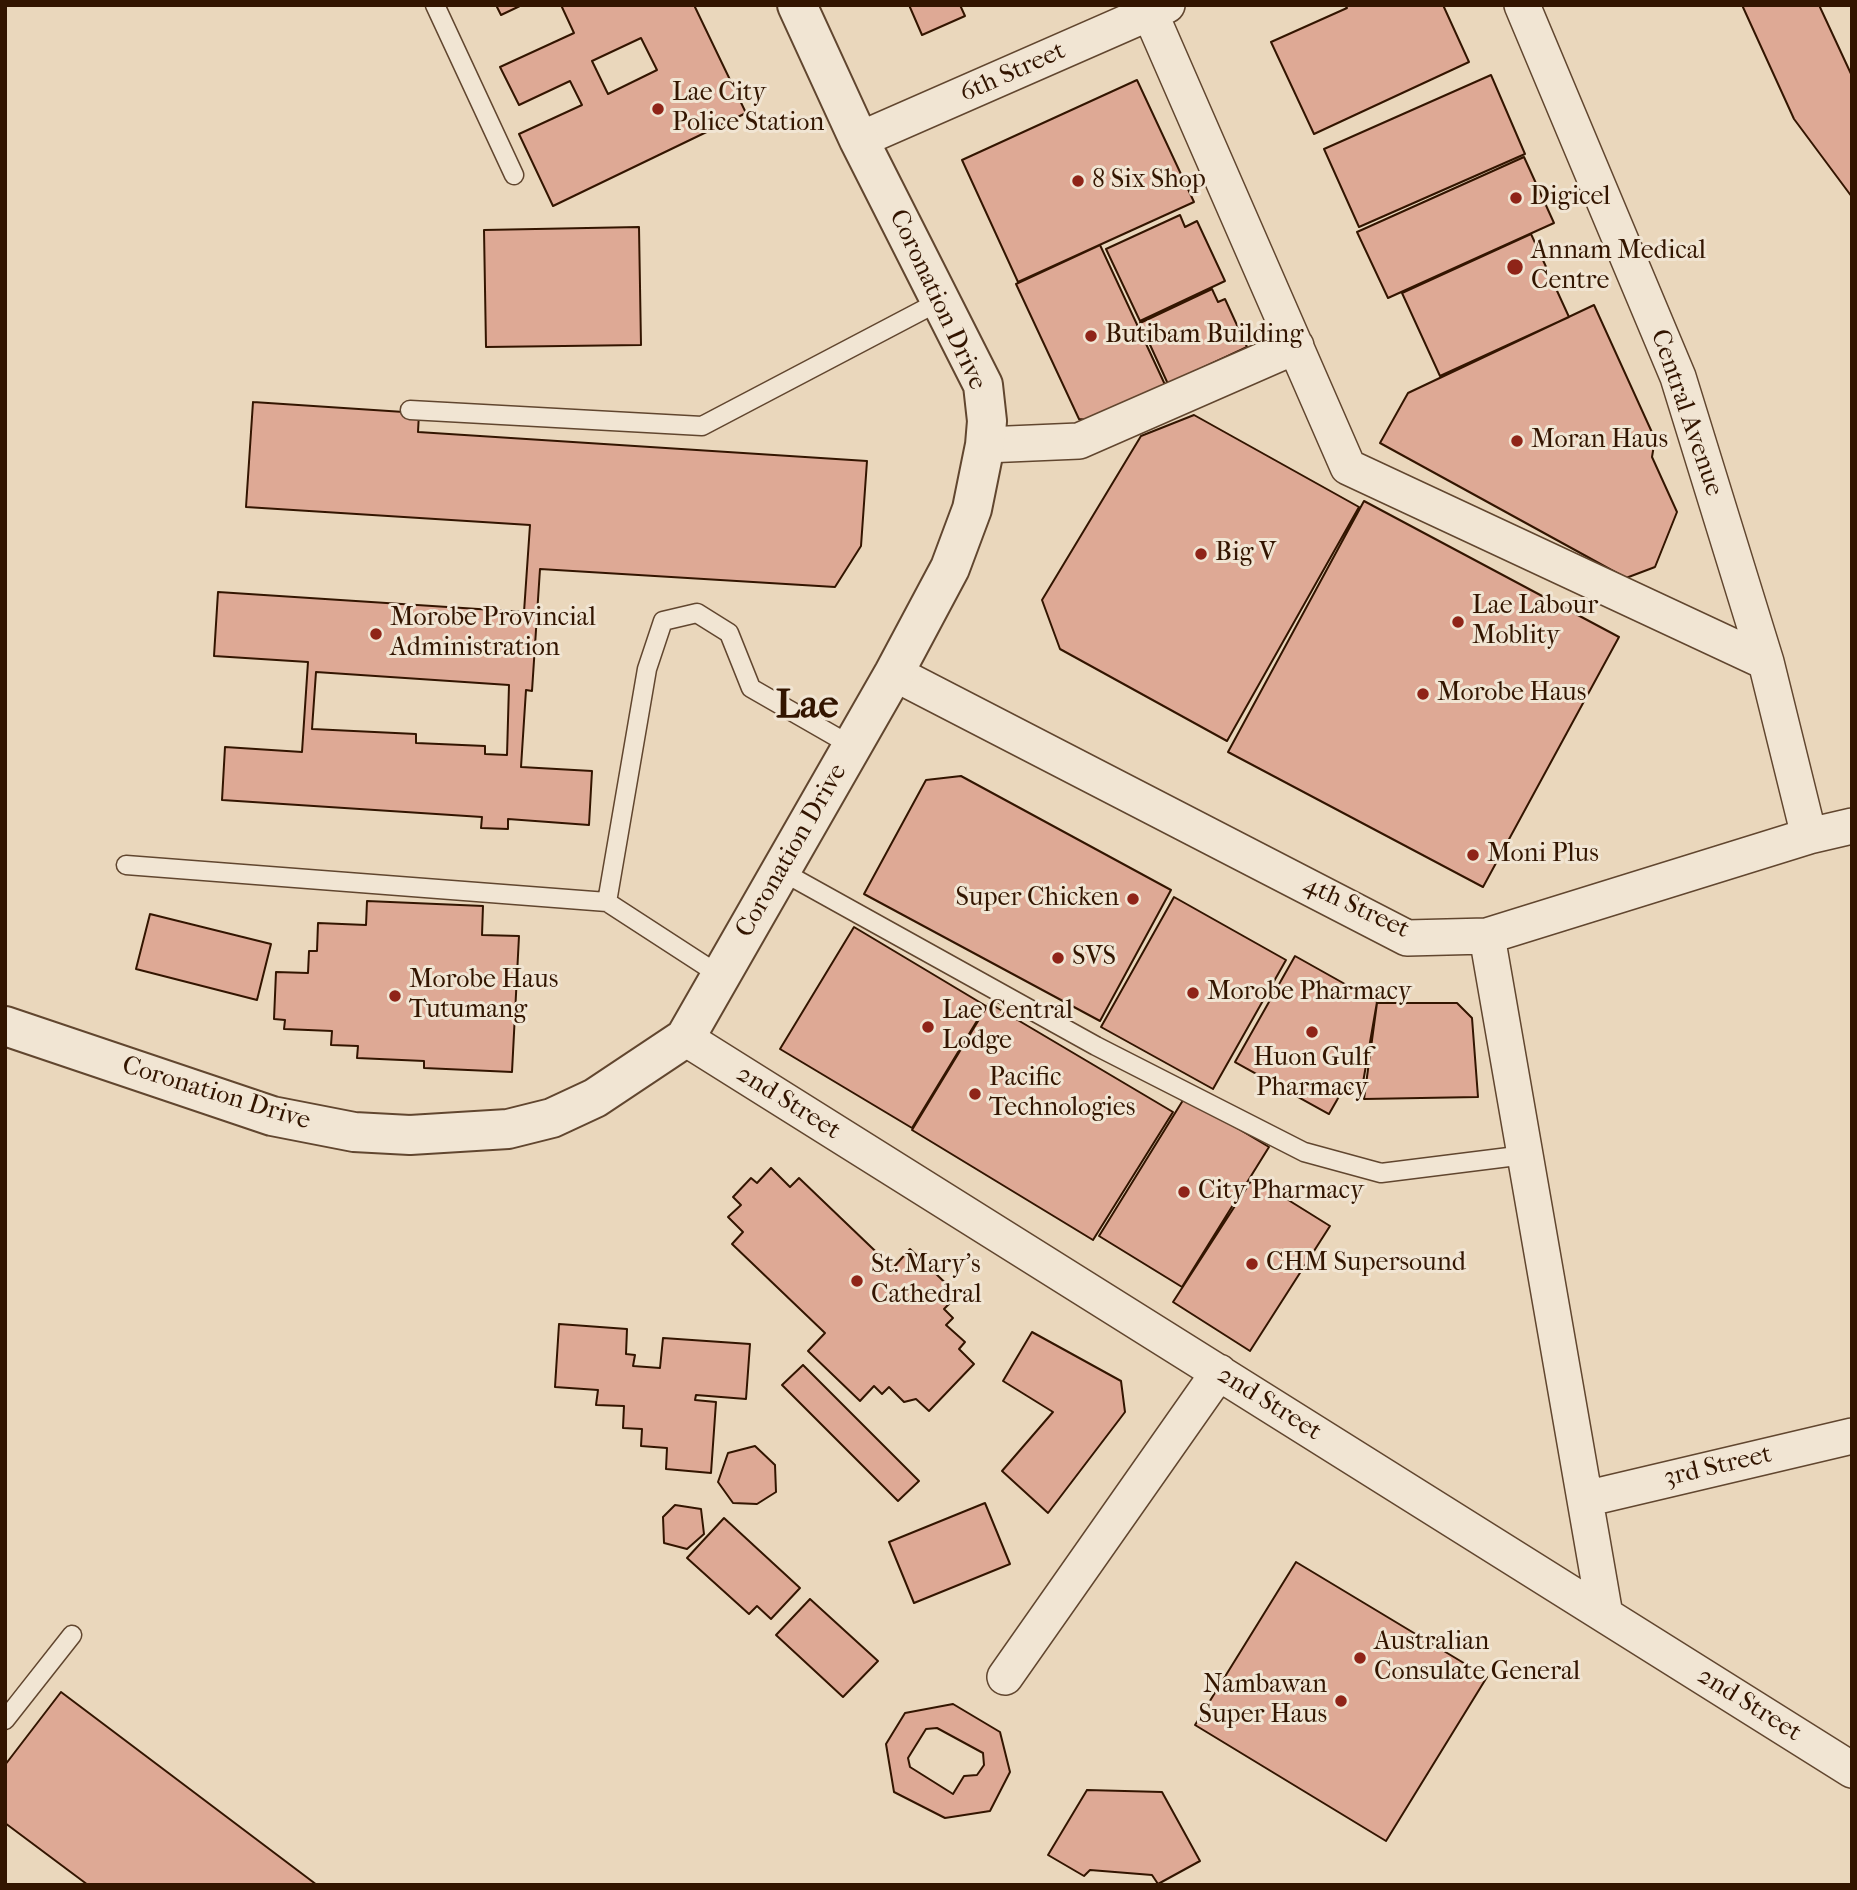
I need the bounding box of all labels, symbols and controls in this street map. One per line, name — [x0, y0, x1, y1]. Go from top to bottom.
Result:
street label: 6th Street — [955, 36, 1071, 110]
place label: Lae City Police Station — [672, 78, 824, 140]
marker: Lae City Police Station — [650, 101, 666, 117]
place label: 8 Six Shop — [1092, 165, 1206, 197]
marker: 8 Six Shop — [1070, 173, 1086, 189]
place label: Digicel — [1530, 182, 1610, 214]
marker: Digicel — [1508, 190, 1524, 206]
street label: Coronation Drive — [882, 205, 992, 395]
place label: Annam Medical Centre — [1531, 236, 1706, 298]
marker: Annam Medical Centre — [1505, 257, 1525, 277]
place label: Butibam Building — [1105, 320, 1303, 352]
street label: Central Avenue — [1643, 326, 1729, 500]
marker: Butibam Building — [1083, 328, 1099, 344]
place label: Moran Haus — [1531, 425, 1668, 457]
marker: Moran Haus — [1509, 433, 1525, 449]
place label: Big V — [1215, 538, 1276, 570]
marker: Big V — [1193, 546, 1209, 562]
place label: Lae Labour Moblity — [1472, 591, 1598, 652]
place label: Morobe Provincial Administration — [390, 603, 596, 664]
marker: Lae Labour Moblity — [1450, 614, 1466, 630]
marker: Morobe Provincial Administration — [368, 626, 384, 642]
place label: Morobe Haus — [1437, 678, 1586, 710]
district label: Lae — [776, 683, 838, 731]
marker: Morobe Haus — [1415, 686, 1431, 702]
street label: Coronation Drive — [730, 759, 854, 943]
place label: Moni Plus — [1487, 839, 1599, 871]
marker: Moni Plus — [1465, 847, 1481, 863]
street label: 4th Street — [1298, 870, 1414, 946]
place label: Super Chicken — [955, 883, 1119, 915]
marker: Super Chicken — [1125, 891, 1141, 907]
place label: SVS — [1072, 942, 1116, 974]
marker: SVS — [1050, 950, 1066, 966]
place label: Morobe Haus Tutumang — [409, 965, 558, 1026]
place label: Morobe Pharmacy — [1207, 977, 1412, 1009]
marker: Morobe Pharmacy — [1185, 985, 1201, 1001]
marker: Morobe Haus Tutumang — [387, 988, 403, 1004]
place label: Lae Central Lodge — [942, 996, 1073, 1058]
marker: Lae Central Lodge — [920, 1019, 936, 1035]
marker: Huon Gulf Pharmacy — [1304, 1024, 1320, 1040]
place label: Huon Gulf Pharmacy — [1253, 1043, 1371, 1104]
street label: Coronation Drive — [118, 1051, 314, 1137]
street label: 2nd Street — [730, 1059, 846, 1147]
place label: Pacific Technologies — [989, 1063, 1135, 1124]
marker: Pacific Technologies — [967, 1086, 983, 1102]
place label: City Pharmacy — [1198, 1176, 1364, 1208]
marker: City Pharmacy — [1176, 1184, 1192, 1200]
place label: CHM Supersound — [1266, 1248, 1466, 1280]
place label: St. Mary's Cathedral — [871, 1250, 982, 1312]
marker: CHM Supersound — [1244, 1256, 1260, 1272]
marker: St. Mary's Cathedral — [849, 1273, 865, 1289]
street label: 2nd Street — [1211, 1360, 1327, 1448]
street label: 3rd Street — [1661, 1439, 1775, 1495]
place label: Australian Consulate General — [1374, 1627, 1580, 1688]
marker: Australian Consulate General — [1352, 1650, 1368, 1666]
street label: 2nd Street — [1691, 1661, 1807, 1749]
place label: Nambawan Super Haus — [1199, 1670, 1327, 1732]
marker: Nambawan Super Haus — [1333, 1693, 1349, 1709]

